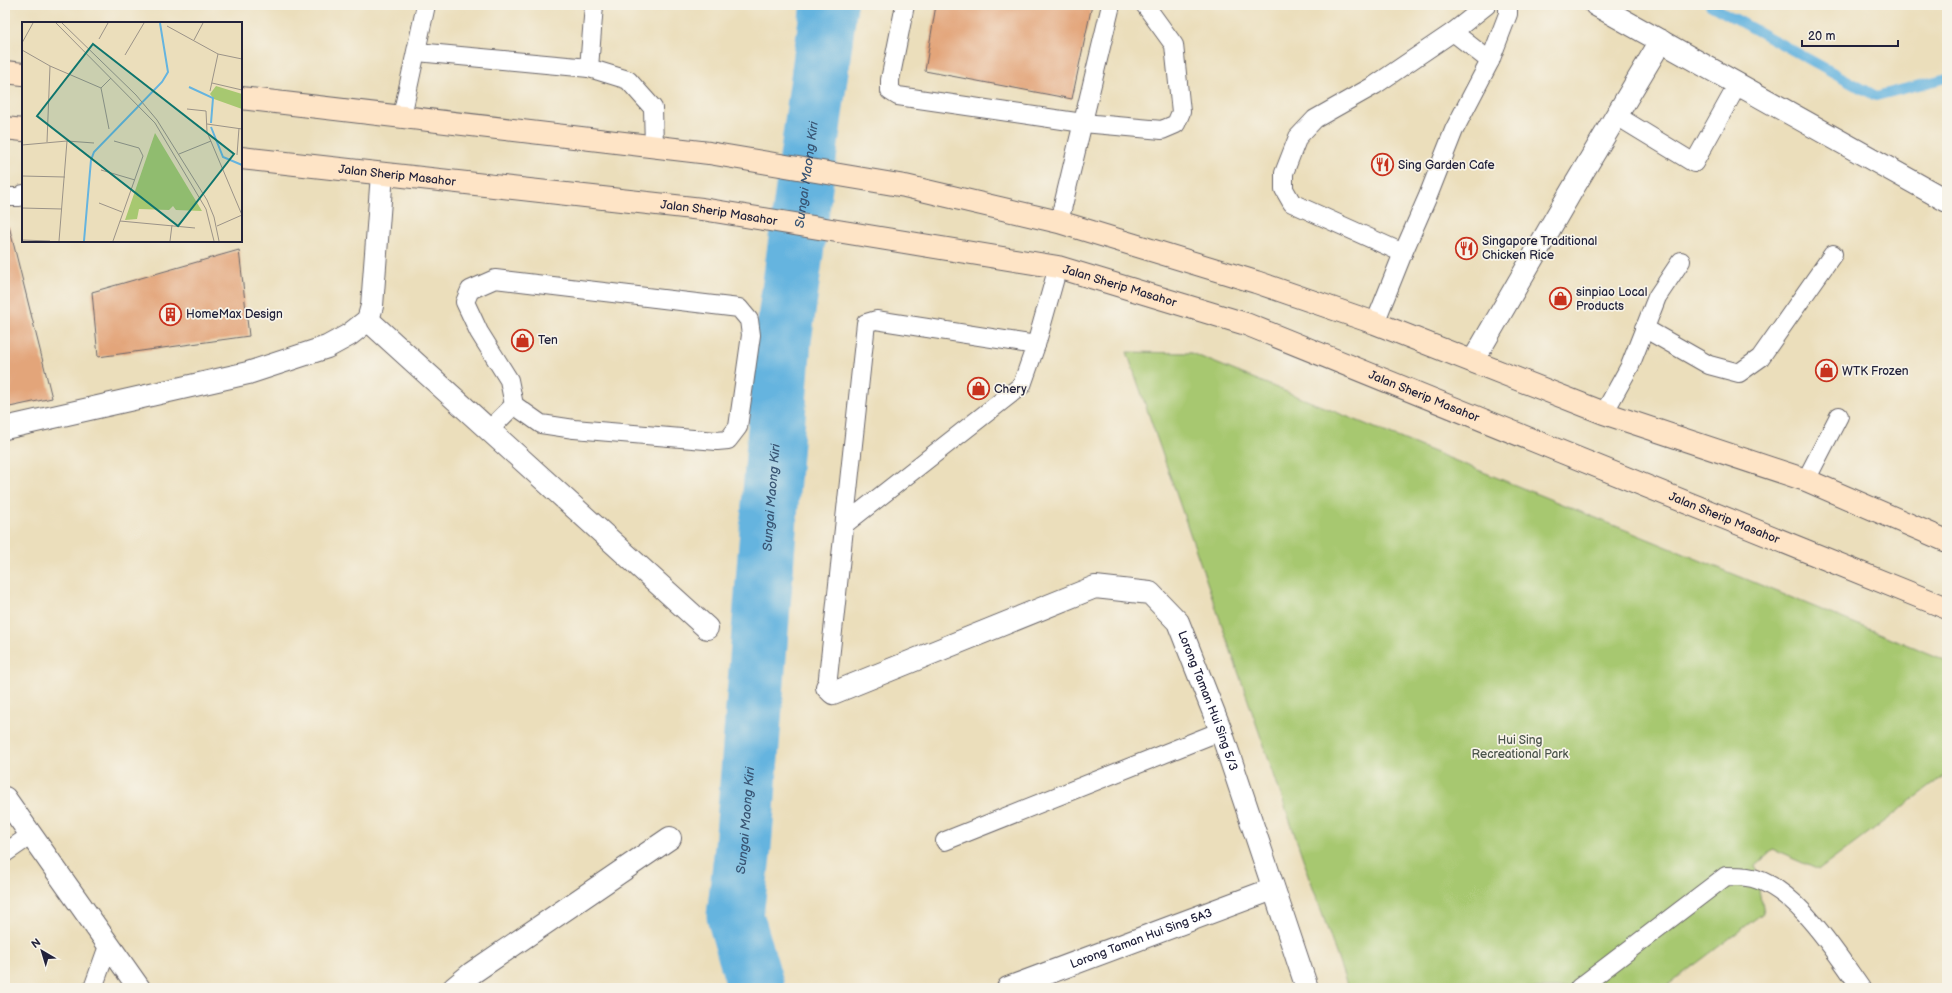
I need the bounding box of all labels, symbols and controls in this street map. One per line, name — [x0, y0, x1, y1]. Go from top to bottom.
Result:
inset map — [22, 22, 242, 242]
scale bar — [1802, 22, 1898, 48]
text: 20 m — [1808, 29, 1835, 44]
water label: Sungai Maong Kiri — [792, 119, 822, 229]
restaurant icon: Sing Garden Cafe — [1370, 152, 1396, 178]
place label: Sing Garden Cafe — [1398, 158, 1495, 173]
street label: Jalan Sherip Masahor — [337, 162, 457, 190]
street label: Jalan Sherip Masahor — [659, 197, 779, 229]
place label: Singapore Traditional Chicken Rice — [1482, 234, 1597, 263]
restaurant icon: Singapore Traditional Chicken Rice — [1454, 235, 1480, 261]
street label: Jalan Sherip Masahor — [1061, 262, 1179, 311]
place label: sinpiao Local Products — [1576, 285, 1647, 314]
shop icon: sinpiao Local Products — [1547, 286, 1573, 312]
building icon: HomeMax Design — [158, 301, 184, 327]
place label: HomeMax Design — [186, 307, 283, 322]
shop icon: Ten — [510, 327, 536, 353]
place label: Ten — [538, 333, 558, 348]
shop icon: WTK Frozen — [1814, 358, 1840, 384]
place label: WTK Frozen — [1842, 364, 1909, 379]
street label: Jalan Sherip Masahor — [1366, 367, 1482, 426]
shop icon: Chery — [965, 376, 991, 402]
place label: Chery — [994, 382, 1027, 397]
water label: Sungai Maong Kiri — [759, 442, 784, 552]
street label: Jalan Sherip Masahor — [1667, 489, 1782, 548]
street label: Lorong Taman Hui Sing 5/3 — [1174, 629, 1241, 773]
park label: Hui Sing Recreational Park — [1472, 733, 1569, 762]
water label: Sungai Maong Kiri — [733, 765, 758, 875]
street label: Lorong Taman Hui Sing 5A3 — [1068, 905, 1214, 972]
north arrow — [22, 931, 62, 971]
text: N — [29, 936, 43, 951]

